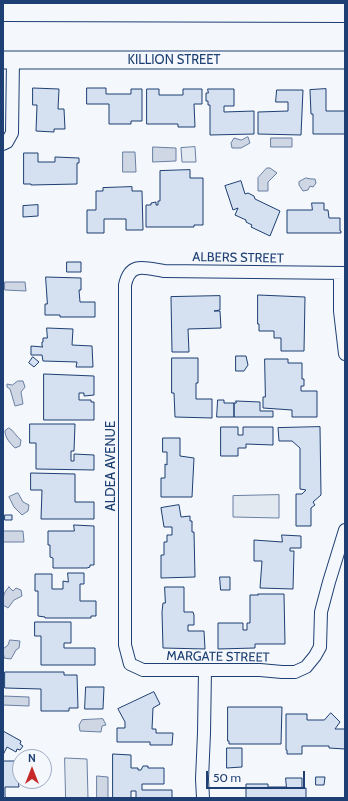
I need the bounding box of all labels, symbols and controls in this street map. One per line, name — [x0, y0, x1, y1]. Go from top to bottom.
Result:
street label: KILLION STREET — [128, 52, 220, 68]
street label: ALBERS STREET — [192, 249, 284, 267]
street label: ALDEA AVENUE — [103, 421, 119, 511]
street label: MARGATE STREET — [166, 648, 270, 666]
north arrow — [12, 749, 52, 789]
text: N — [28, 751, 36, 765]
scale bar — [208, 763, 307, 789]
text: 50 m — [213, 770, 241, 785]

